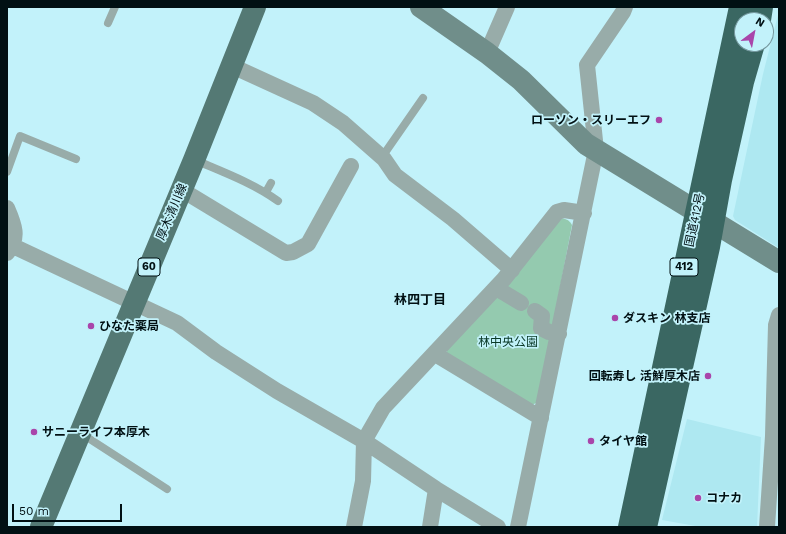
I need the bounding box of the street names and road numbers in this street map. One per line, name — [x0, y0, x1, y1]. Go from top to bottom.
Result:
street label: 厚木清川線 — [154, 182, 190, 242]
street label: 国道412号 — [682, 192, 708, 248]
road number: 60 — [138, 258, 160, 276]
road number: 412 — [670, 258, 698, 276]

